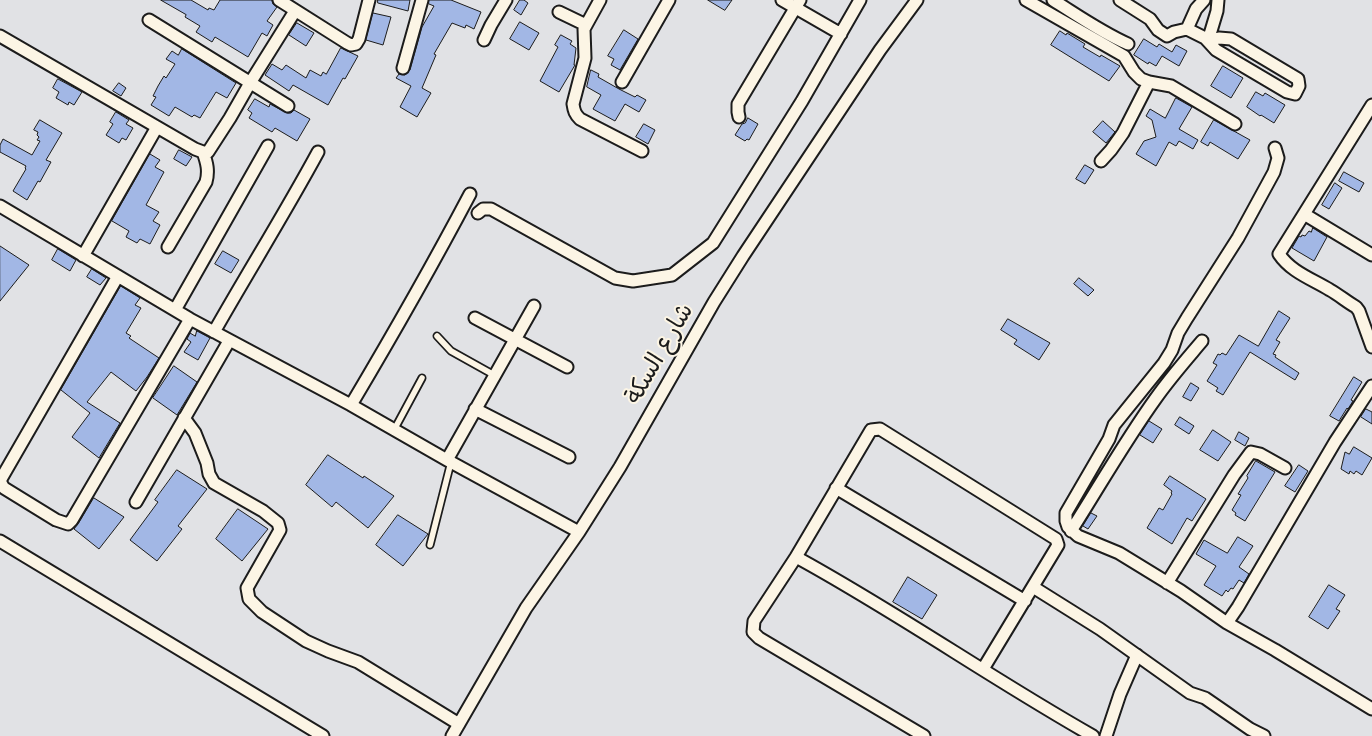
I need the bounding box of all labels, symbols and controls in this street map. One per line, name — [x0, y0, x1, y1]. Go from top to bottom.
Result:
street label: شارع السكة — [620, 299, 700, 409]

